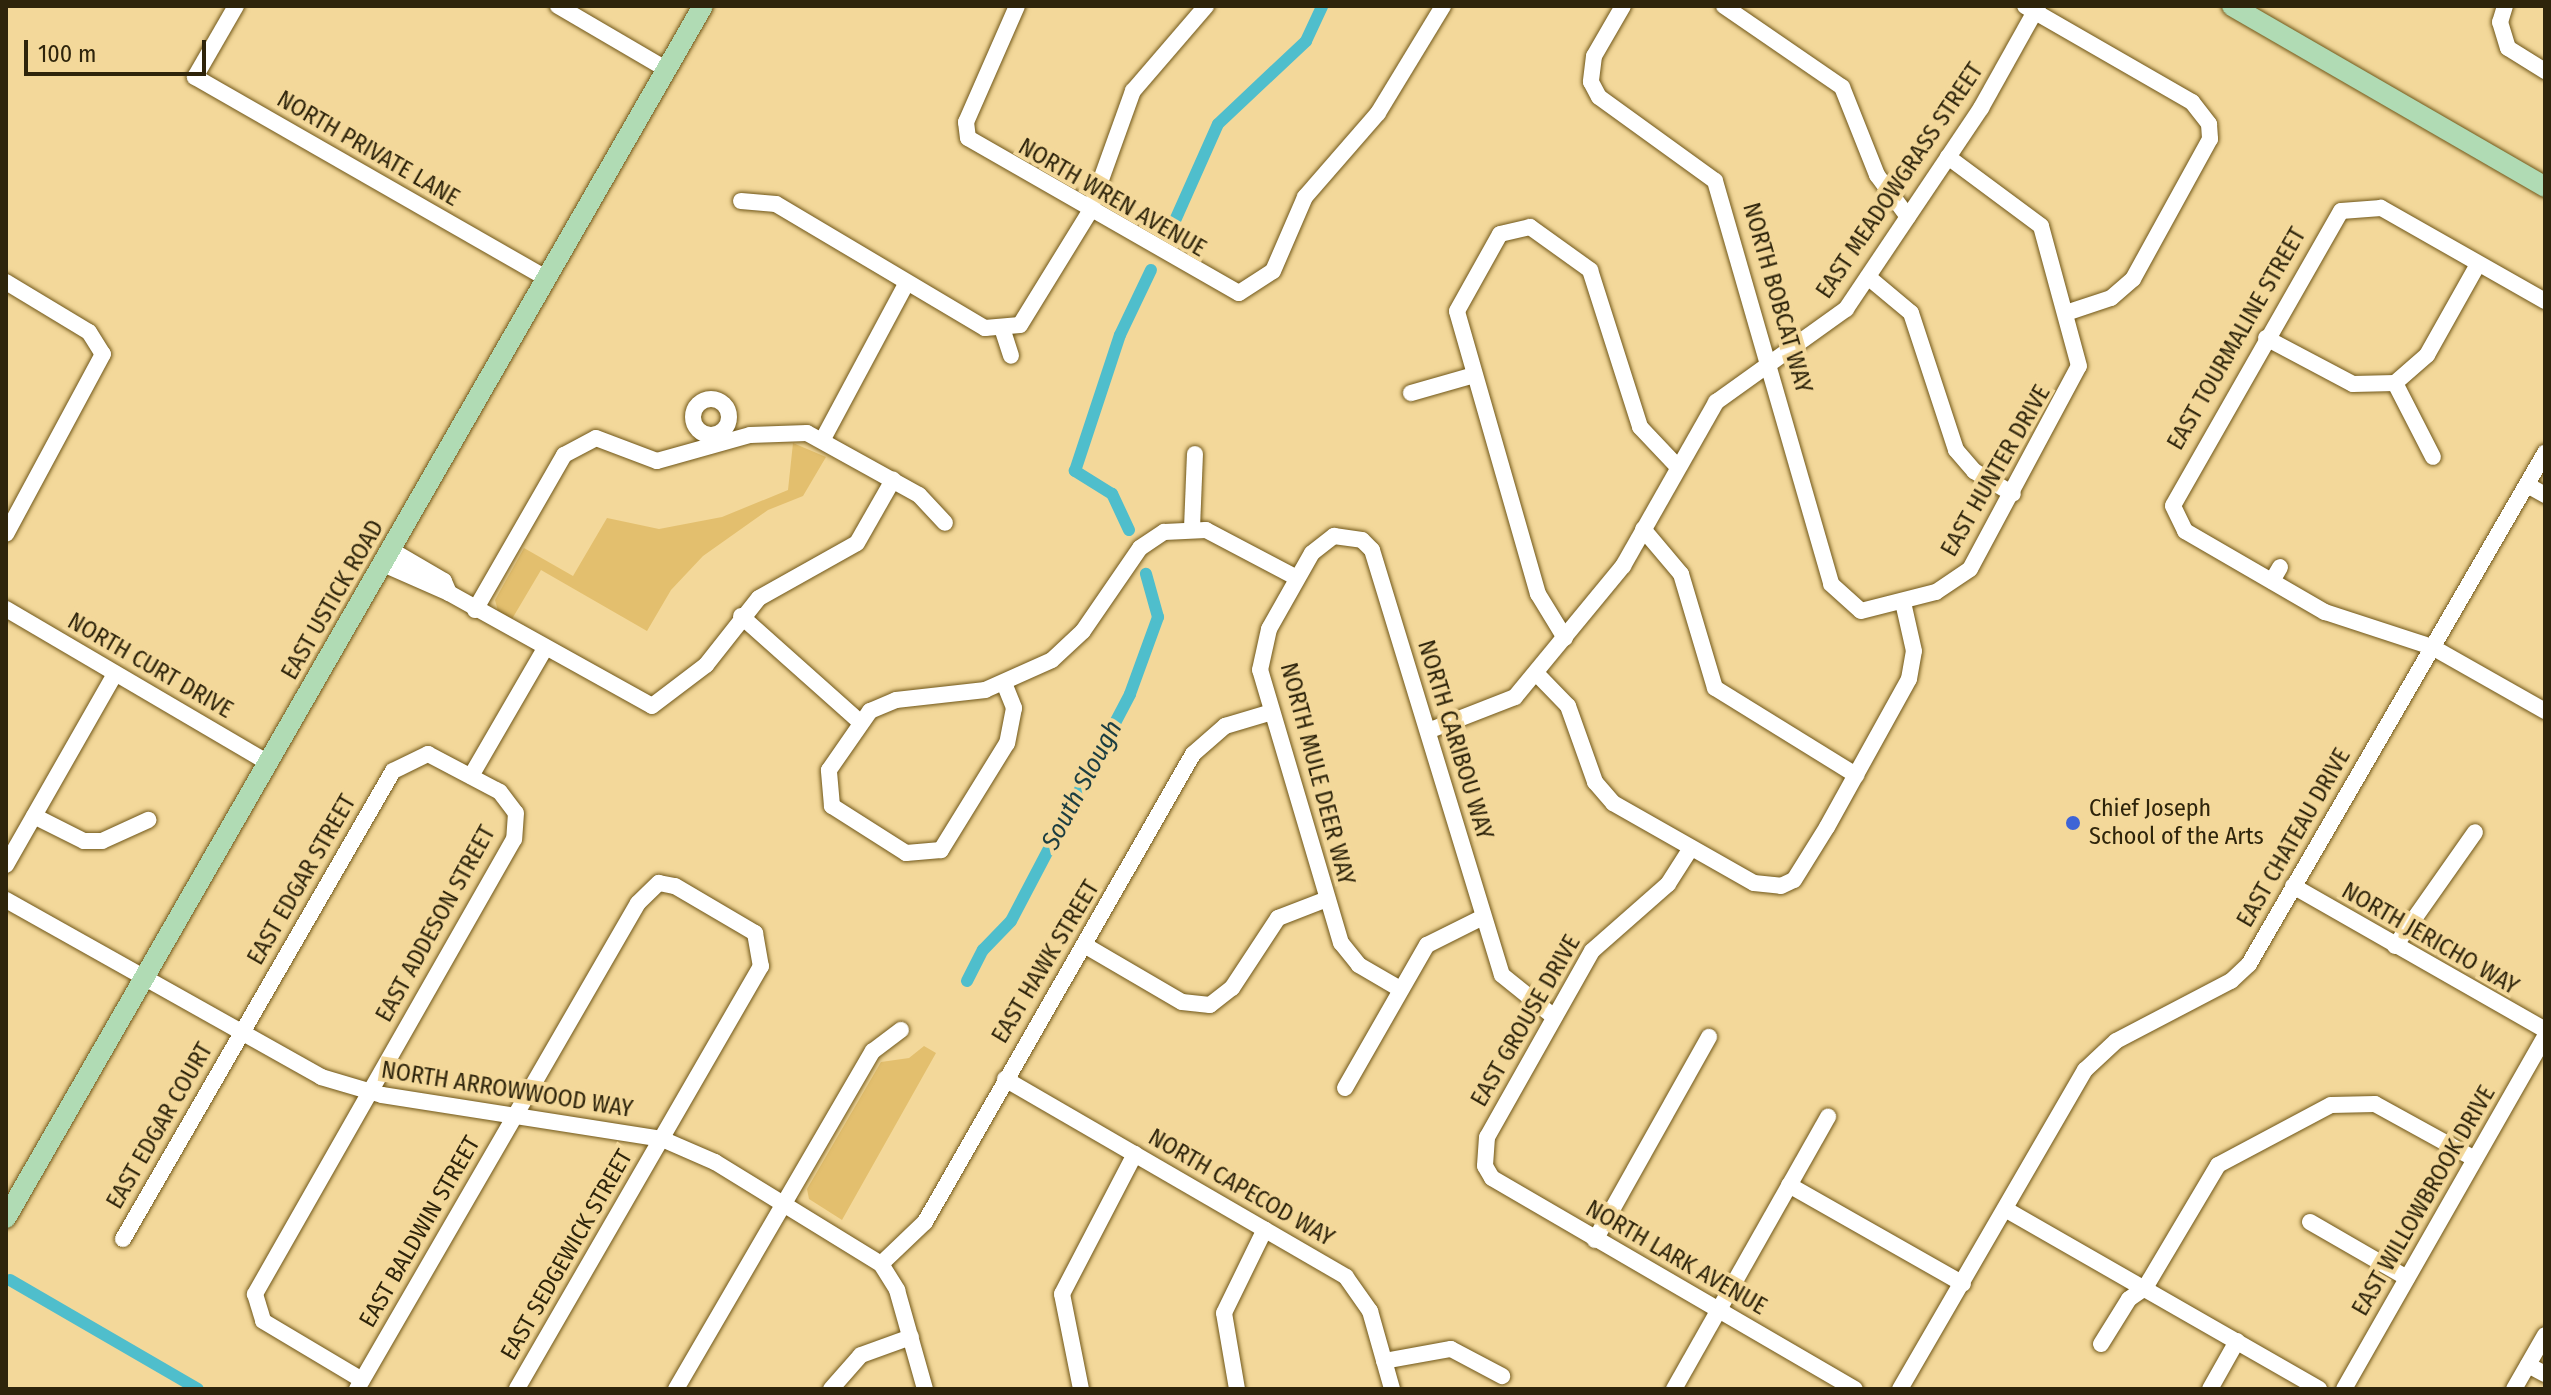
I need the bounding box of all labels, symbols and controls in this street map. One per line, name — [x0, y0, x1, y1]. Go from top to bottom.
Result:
scale bar — [28, 24, 210, 74]
text: 100 m — [38, 40, 96, 68]
street label: EAST MEADOWGRASS STREET — [1810, 58, 1990, 304]
street label: NORTH PRIVATE LANE — [272, 85, 464, 213]
street label: NORTH WREN AVENUE — [1013, 133, 1211, 263]
street label: NORTH BOBCAT WAY — [1736, 200, 1818, 396]
street label: EAST TOURMALINE STREET — [2162, 223, 2312, 455]
street label: EAST HUNTER DRIVE — [1935, 380, 2057, 562]
street label: EAST USTICK ROAD — [276, 515, 390, 685]
street label: NORTH CURT DRIVE — [62, 607, 238, 725]
street label: NORTH CARIBOU WAY — [1411, 637, 1499, 843]
street label: NORTH MULE DEER WAY — [1273, 660, 1361, 888]
water label: South Slough — [1035, 715, 1129, 855]
street label: EAST CHATEAU DRIVE — [2231, 744, 2357, 932]
street label: EAST EDGAR STREET — [242, 790, 362, 970]
place label: Chief Joseph School of the Arts — [2089, 795, 2264, 851]
marker: Chief Joseph School of the Arts — [2064, 814, 2082, 832]
street label: EAST ADDESON STREET — [370, 821, 502, 1027]
street label: EAST HAWK STREET — [986, 875, 1106, 1049]
street label: NORTH JERICHO WAY — [2336, 877, 2524, 1001]
street label: EAST GROUSE DRIVE — [1465, 930, 1587, 1112]
street label: EAST EDGAR COURT — [101, 1038, 219, 1214]
street label: NORTH ARROWWOOD WAY — [379, 1056, 635, 1124]
street label: EAST WILLOWBROOK DRIVE — [2346, 1081, 2502, 1321]
street label: NORTH CAPECOD WAY — [1143, 1123, 1339, 1253]
street label: EAST BALDWIN STREET — [354, 1131, 486, 1333]
street label: EAST SEDGEWICK STREET — [495, 1145, 639, 1365]
street label: NORTH LARK AVENUE — [1581, 1195, 1771, 1321]

